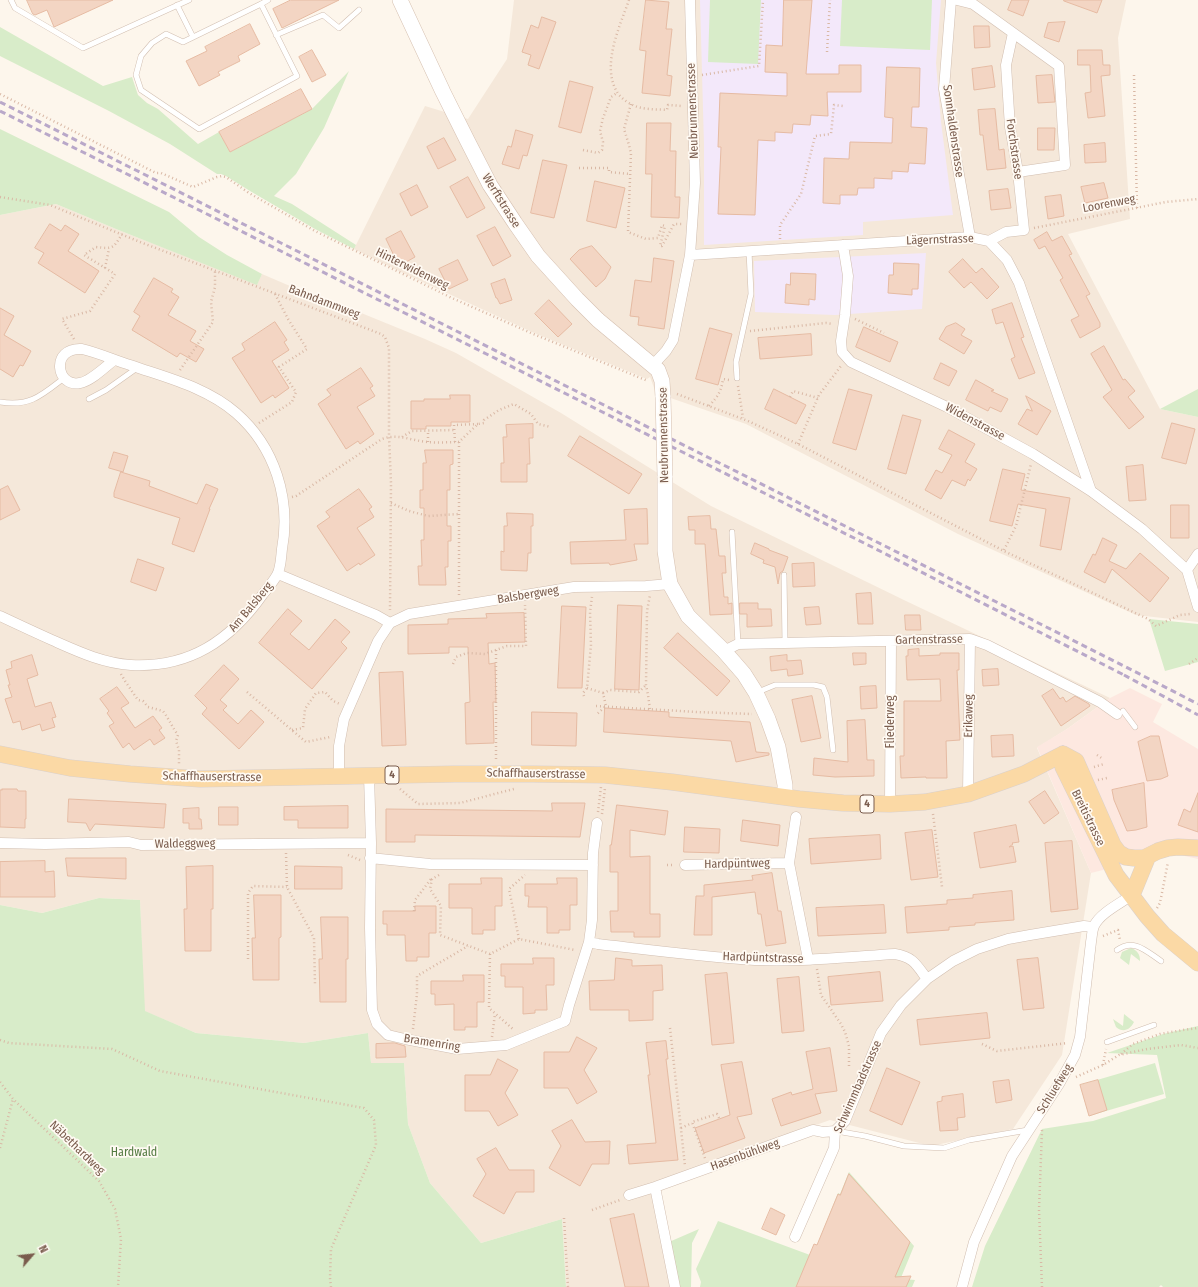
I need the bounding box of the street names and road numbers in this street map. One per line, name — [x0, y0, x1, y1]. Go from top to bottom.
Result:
street label: Neubrunnenstrasse — [684, 63, 702, 159]
street label: Sonnhaldenstrasse — [939, 84, 967, 178]
street label: Forchstrasse — [1003, 118, 1025, 180]
street label: Werftstrasse — [479, 171, 523, 231]
street label: Loorenweg — [1082, 192, 1136, 216]
street label: Lägernstrasse — [906, 232, 974, 248]
street label: Hinterwidenweg — [373, 245, 451, 293]
street label: Bahndammweg — [286, 282, 362, 322]
street label: Neubrunnenstrasse — [656, 387, 672, 483]
street label: Widenstrasse — [943, 400, 1007, 444]
street label: Am Balsberg — [226, 579, 276, 635]
street label: Balsbergweg — [496, 583, 560, 607]
street label: Gartenstrasse — [895, 632, 963, 648]
street label: Erikaweg — [961, 694, 977, 738]
street label: Fliederweg — [884, 695, 898, 749]
road number: 4 — [385, 766, 399, 784]
street label: Schaffhauserstrasse — [486, 766, 586, 782]
street label: Schaffhauserstrasse — [162, 769, 262, 785]
street label: Breitistrasse — [1068, 787, 1108, 849]
road number: 4 — [860, 795, 874, 813]
street label: Waldeggweg — [155, 836, 215, 852]
street label: Hardpüntweg — [704, 856, 770, 872]
street label: Hardpüntstrasse — [722, 949, 804, 967]
street label: Bramenring — [403, 1031, 461, 1055]
street label: Schwimmbadstrasse — [831, 1038, 885, 1136]
street label: Schluefweg — [1034, 1061, 1076, 1117]
street label: Näbethardweg — [46, 1118, 108, 1178]
street label: Hasenbühlweg — [709, 1136, 781, 1174]

